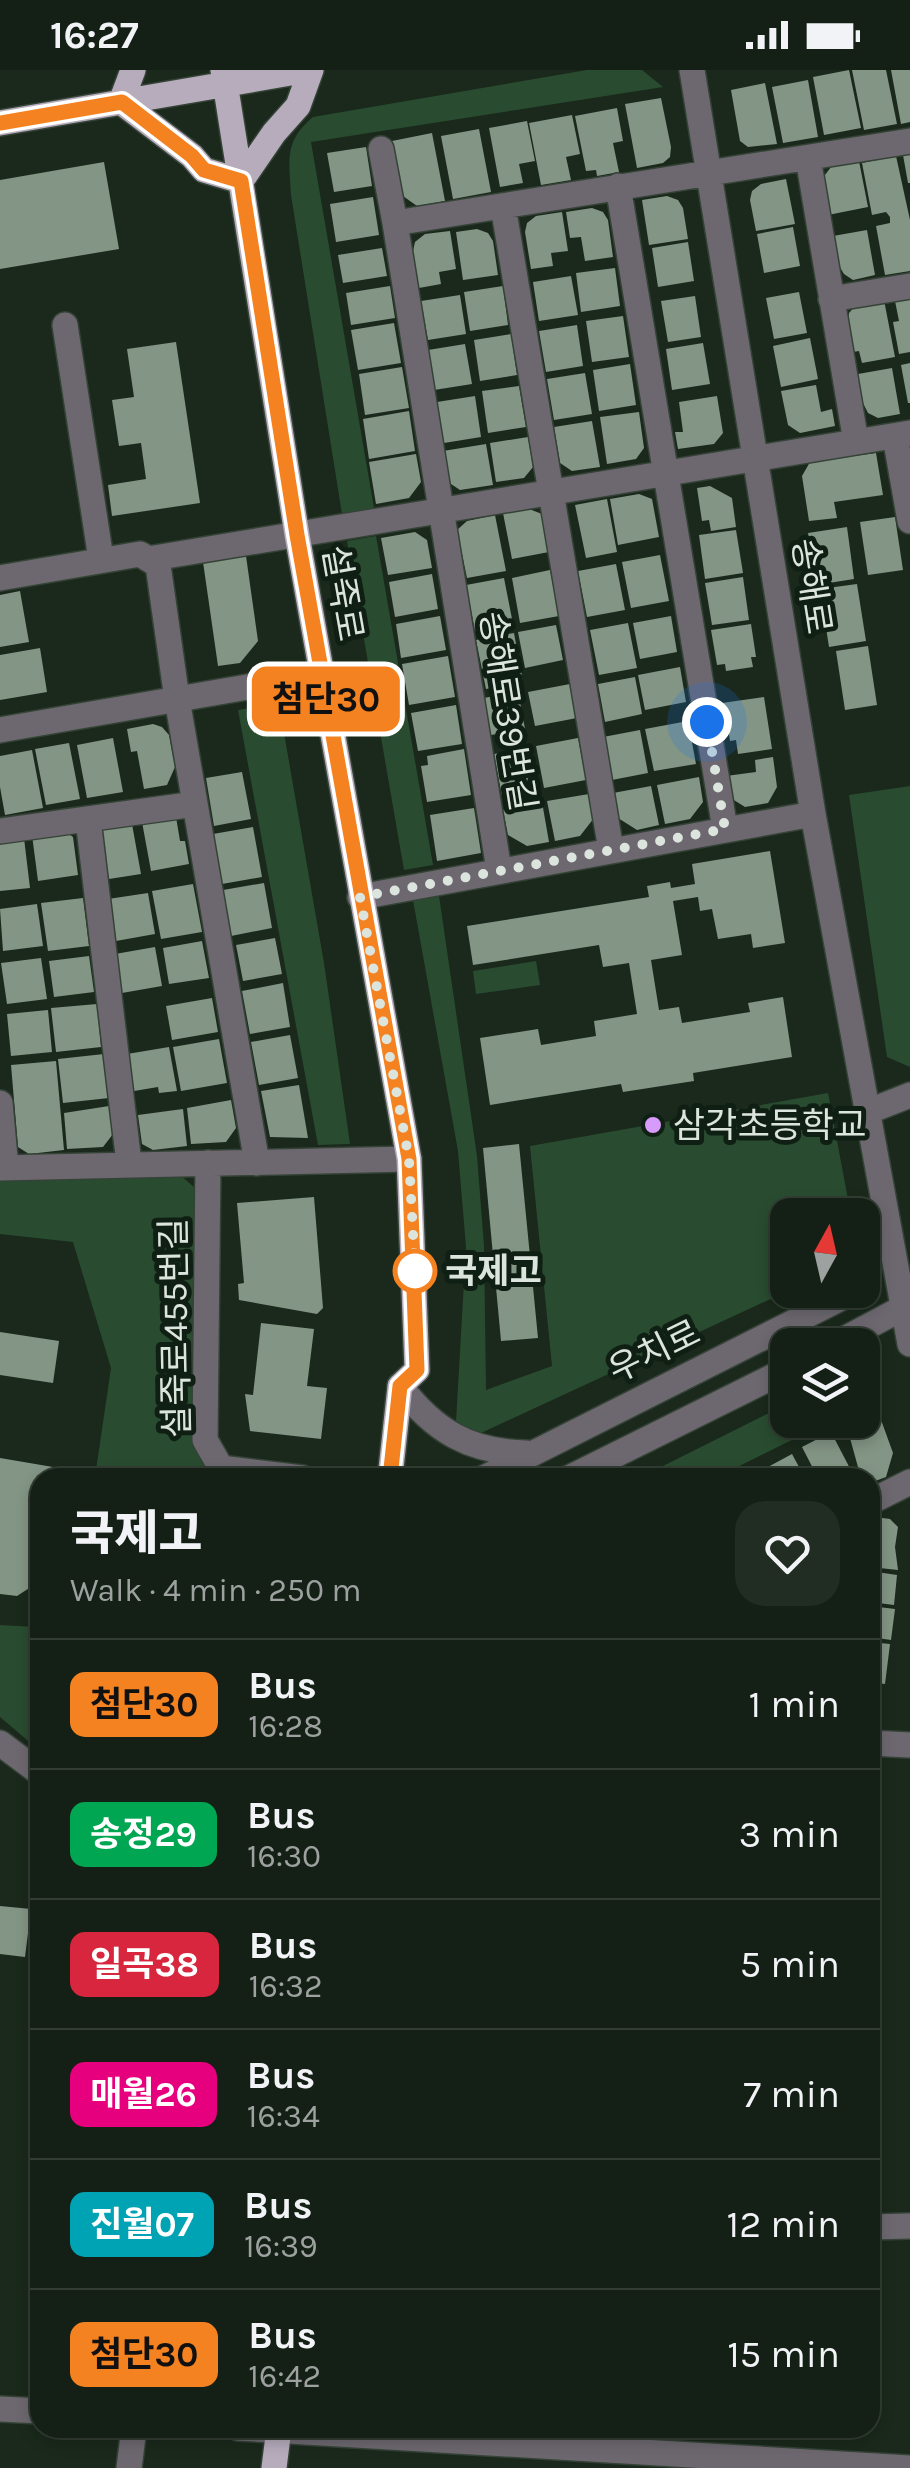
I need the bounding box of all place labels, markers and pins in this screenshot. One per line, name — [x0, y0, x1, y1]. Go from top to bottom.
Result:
place label: 삼각초등학교 — [673, 1105, 866, 1146]
marker: 삼각초등학교 — [642, 1114, 664, 1136]
marker: 국제고 — [394, 1250, 436, 1292]
place label: 국제고 — [445, 1251, 542, 1292]

